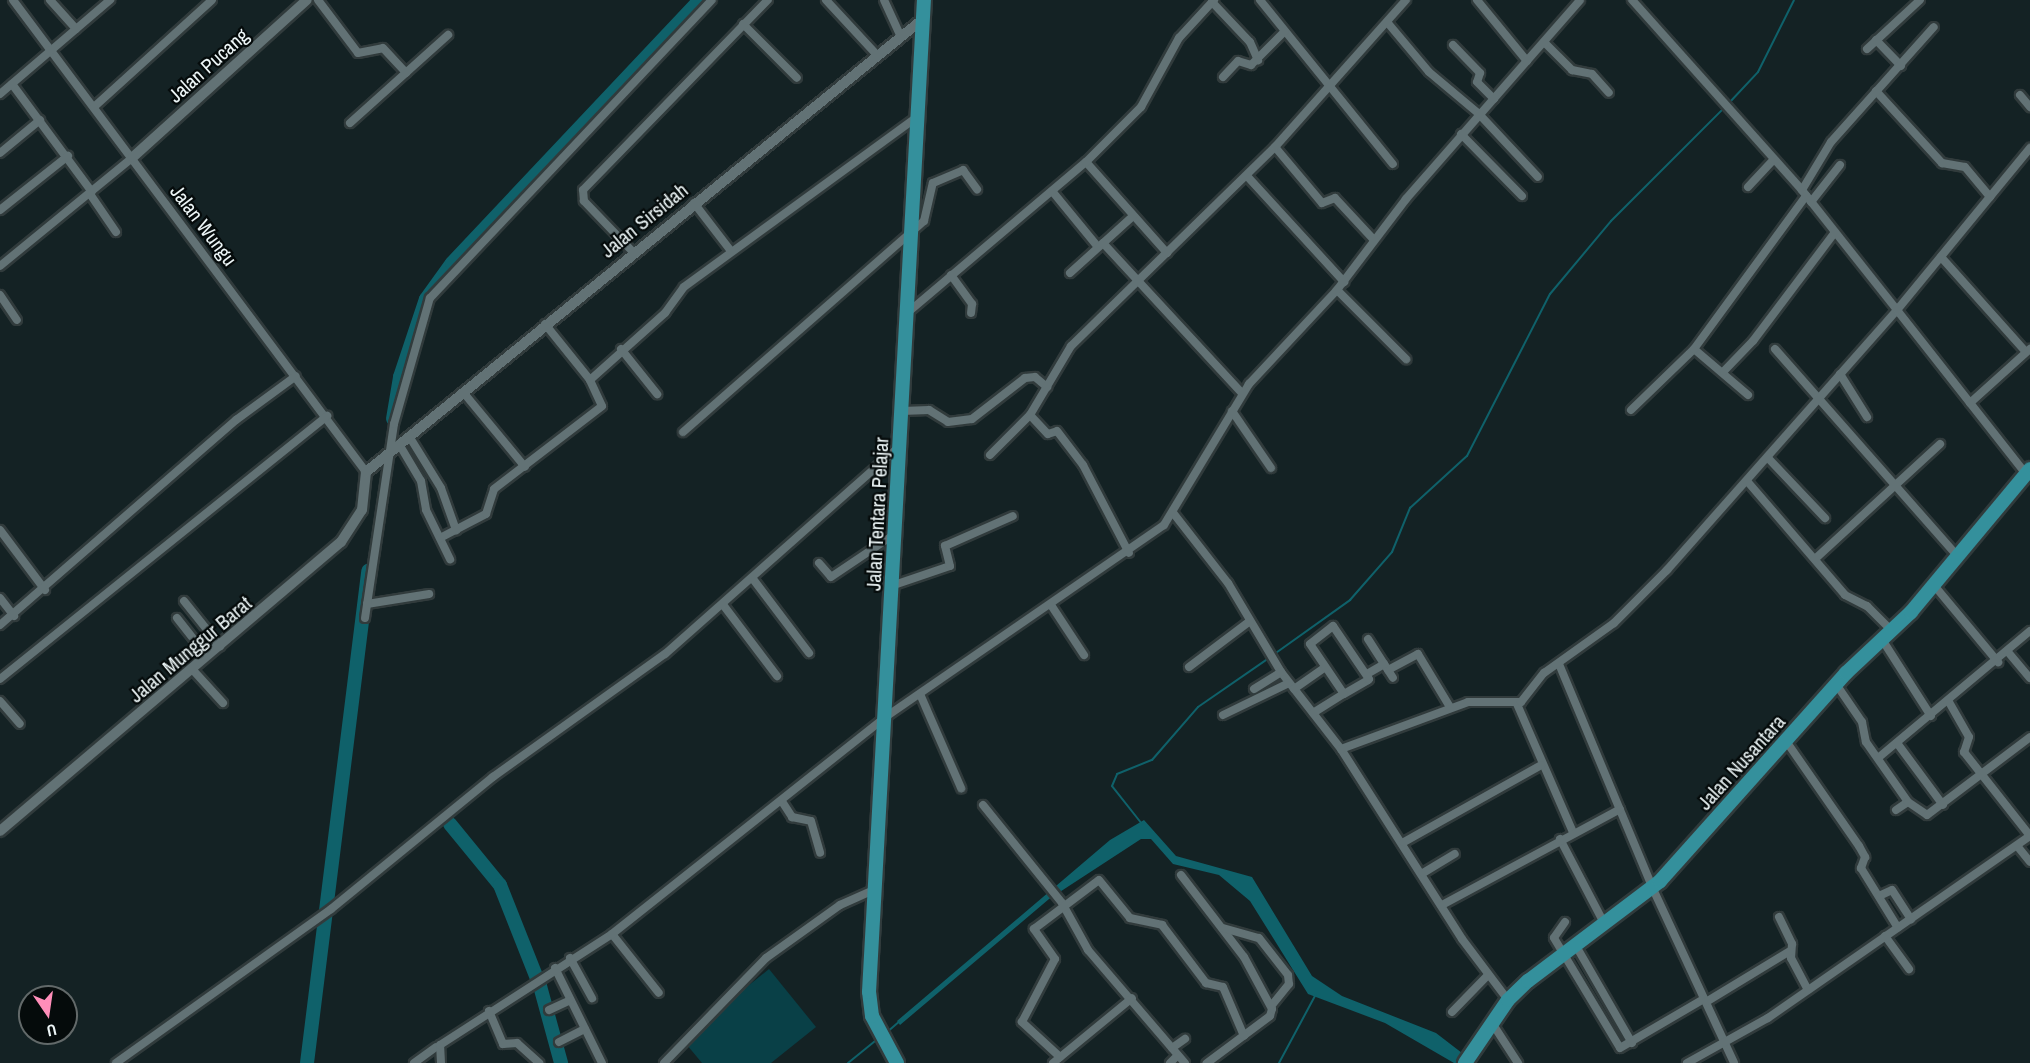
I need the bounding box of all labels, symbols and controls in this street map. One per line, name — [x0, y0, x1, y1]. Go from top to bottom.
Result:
street label: Jalan Pucang — [163, 23, 253, 107]
street label: Jalan Sirsidah — [596, 178, 692, 262]
street label: Jalan Wungu — [166, 180, 242, 270]
street label: Jalan Tentara Pelajar — [861, 436, 893, 592]
street label: Jalan Munggur Barat — [124, 591, 256, 707]
street label: Jalan Nusantara — [1692, 710, 1790, 814]
north arrow — [18, 985, 78, 1045]
text: U — [45, 1019, 59, 1042]

